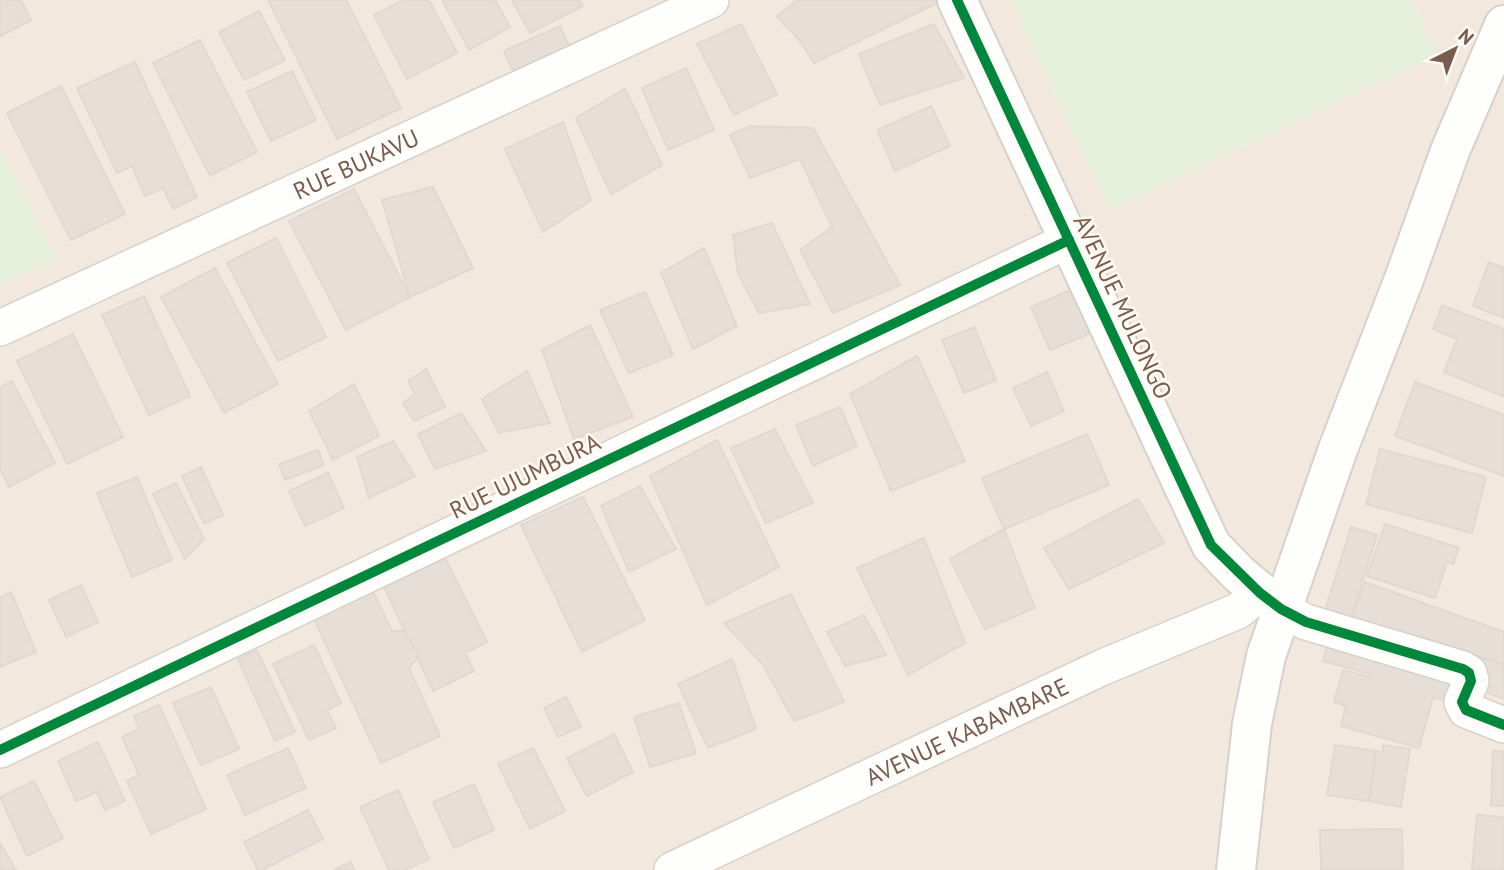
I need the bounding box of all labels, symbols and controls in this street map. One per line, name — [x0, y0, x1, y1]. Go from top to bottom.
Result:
north arrow — [1420, 14, 1490, 84]
text: N — [1454, 23, 1479, 49]
street label: RUE BUKAVU — [288, 121, 424, 206]
street label: AVENUE MULONGO — [1067, 210, 1179, 404]
street label: RUE UJUMBURA — [445, 426, 605, 526]
street label: AVENUE KABAMBARE — [860, 670, 1073, 792]

